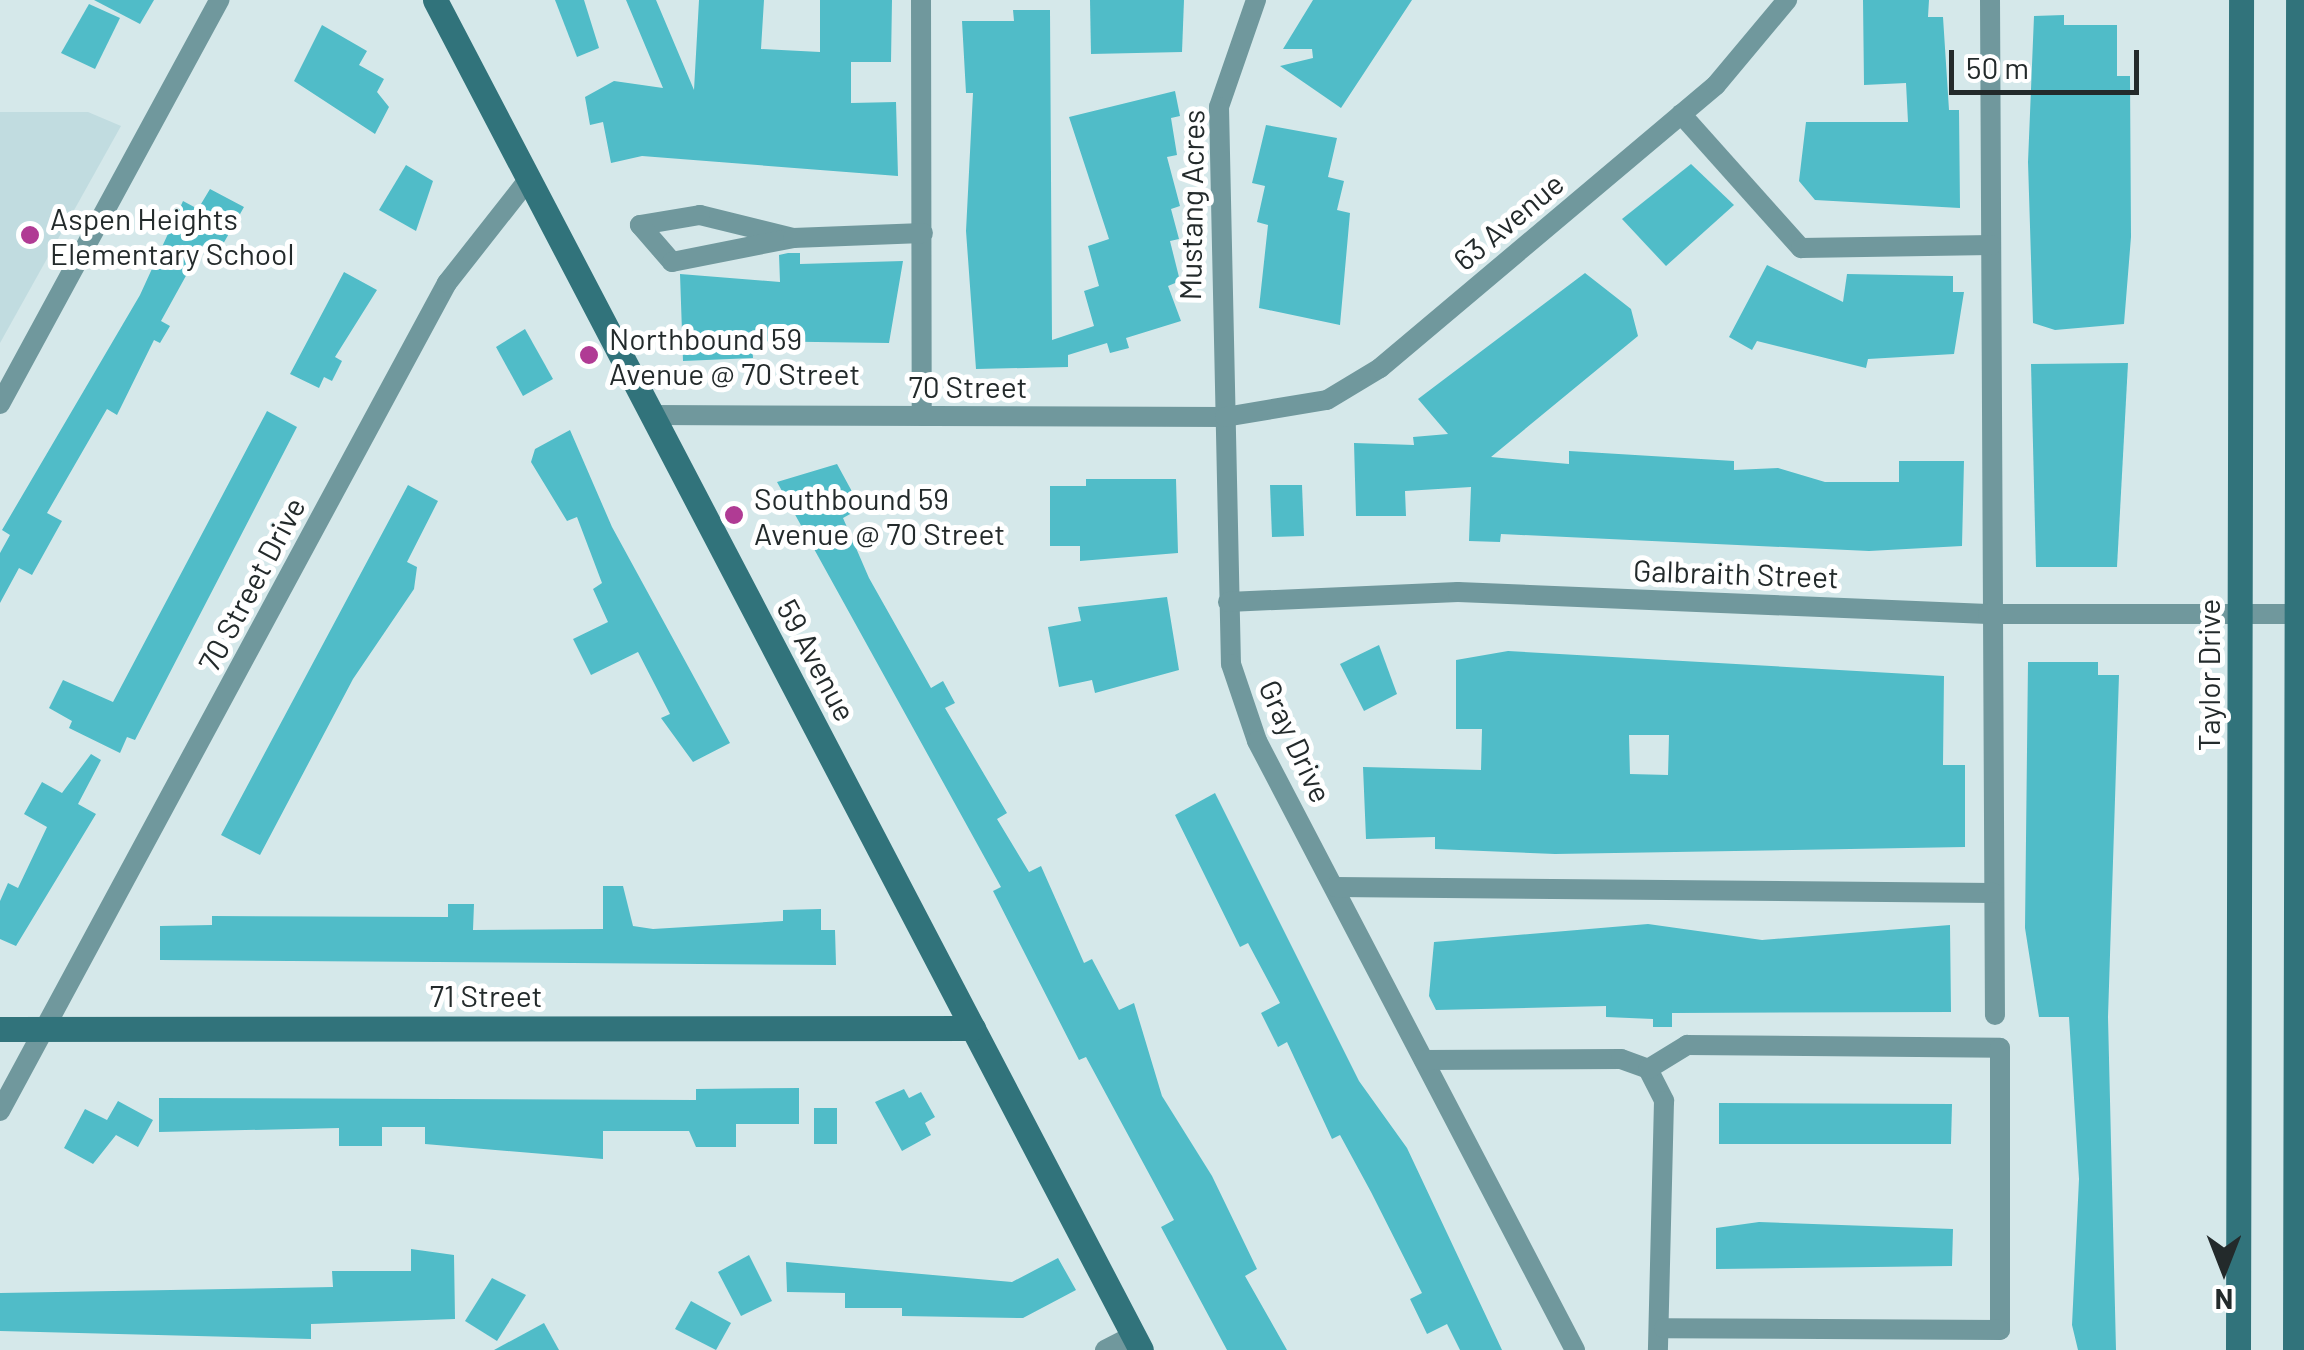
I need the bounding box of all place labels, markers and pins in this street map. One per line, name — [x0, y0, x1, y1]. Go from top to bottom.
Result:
place label: Aspen Heights Elementary School — [50, 200, 294, 270]
marker: Aspen Heights Elementary School — [19, 224, 41, 246]
place label: Northbound 59 Avenue @ 70 Street — [609, 320, 860, 390]
marker: Northbound 59 Avenue @ 70 Street — [578, 344, 600, 366]
place label: Southbound 59 Avenue @ 70 Street — [754, 480, 1005, 550]
marker: Southbound 59 Avenue @ 70 Street — [723, 504, 745, 526]

